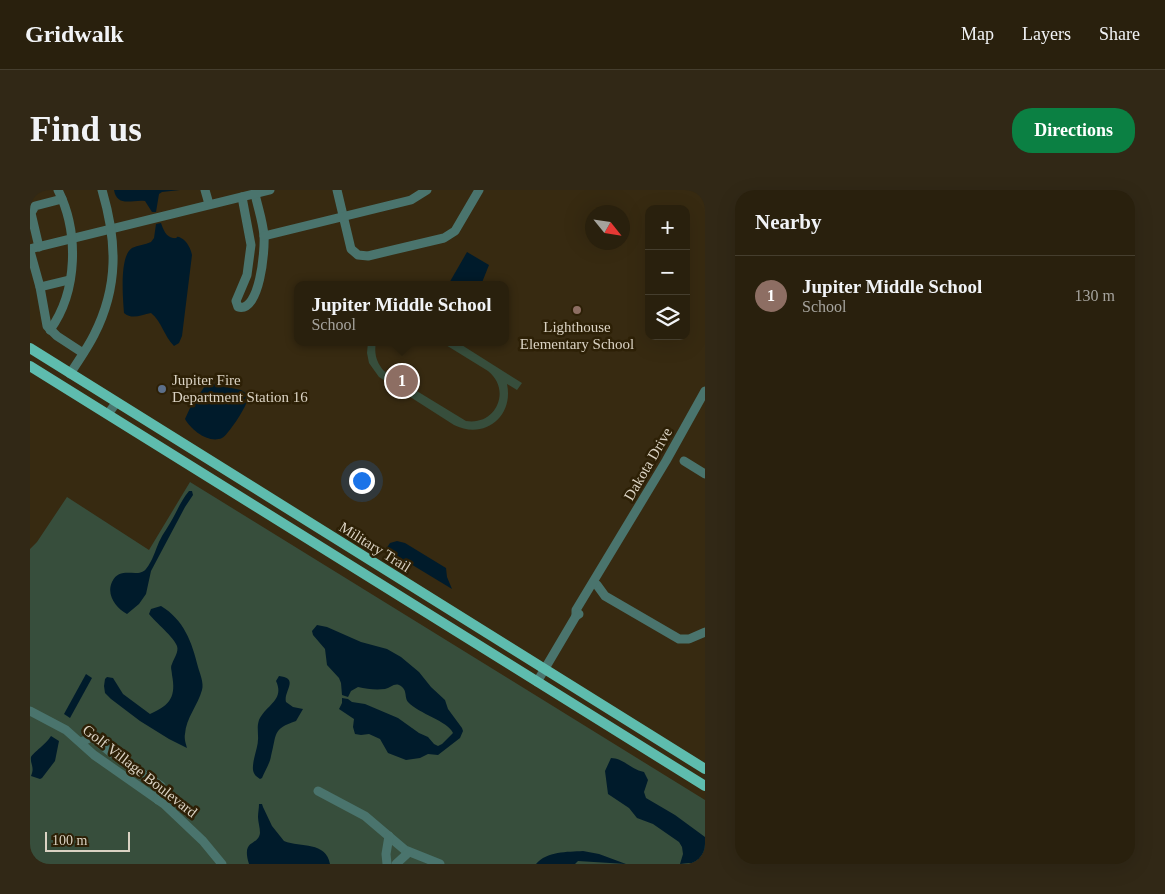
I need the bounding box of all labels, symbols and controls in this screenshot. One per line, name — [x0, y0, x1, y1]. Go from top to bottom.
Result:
text: Gridwalk — [25, 21, 124, 47]
text: Map — [961, 24, 994, 44]
text: Layers — [1022, 24, 1071, 44]
text: Share — [1099, 24, 1140, 44]
button: Directions — [1012, 108, 1135, 153]
text: Find us — [30, 110, 142, 149]
north arrow — [585, 205, 630, 250]
map controls — [645, 205, 690, 340]
button: + — [645, 205, 690, 250]
text: Nearby — [755, 210, 822, 234]
button: − — [645, 250, 690, 295]
text: Jupiter Middle School — [802, 276, 982, 297]
popup — [294, 281, 509, 346]
text: 1 — [767, 287, 775, 304]
text: 130 m — [1075, 287, 1115, 304]
text: Jupiter Middle School — [311, 294, 492, 315]
button: layers — [645, 295, 690, 340]
text: School — [802, 298, 846, 315]
marker: Lighthouse Elementary School — [571, 304, 583, 316]
text: School — [311, 316, 356, 333]
place label: Lighthouse Elementary School — [520, 319, 634, 352]
pin: 1 — [386, 362, 418, 400]
place label: Jupiter Fire Department Station 16 — [172, 372, 308, 405]
marker: Jupiter Fire Department Station 16 — [156, 383, 168, 395]
street label: Dakota Drive — [621, 425, 675, 503]
your location — [349, 468, 375, 494]
street label: Military Trail — [336, 519, 414, 575]
street label: Golf Village Boulevard — [80, 721, 201, 821]
scale bar — [45, 829, 130, 852]
text: 100 m — [52, 833, 87, 848]

